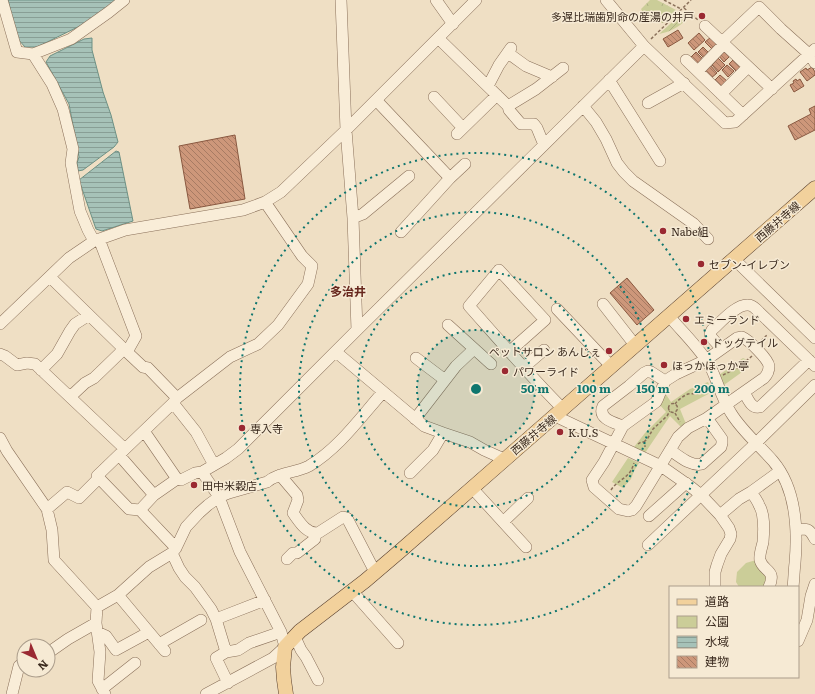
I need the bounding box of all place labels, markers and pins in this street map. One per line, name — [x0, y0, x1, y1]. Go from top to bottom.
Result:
place label: 多遅比瑞歯別命の産湯の井戸 — [551, 8, 694, 24]
marker: 多遅比瑞歯別命の産湯の井戸 — [697, 11, 707, 21]
place label: Nabe組 — [671, 223, 709, 239]
marker: Nabe組 — [658, 226, 668, 236]
place label: セブン-イレブン — [709, 256, 790, 272]
marker: セブン-イレブン — [696, 259, 706, 269]
place label: エミーランド — [694, 311, 760, 327]
marker: エミーランド — [681, 314, 691, 324]
place label: ドッグテイル — [712, 334, 778, 350]
marker: ドッグテイル — [699, 337, 709, 347]
place label: ペットサロン あんじぇ — [489, 343, 601, 359]
marker: ペットサロン あんじぇ — [604, 346, 614, 356]
place label: ほっかほっか亭 — [672, 357, 749, 373]
marker: ほっかほっか亭 — [659, 360, 669, 370]
place label: パワーライド — [513, 363, 579, 379]
marker: パワーライド — [500, 366, 510, 376]
centre of rings — [469, 382, 483, 396]
place label: 専入寺 — [250, 420, 283, 436]
marker: 専入寺 — [237, 423, 247, 433]
place label: K.U.S — [568, 424, 598, 440]
marker: K.U.S — [555, 427, 565, 437]
place label: 田中米穀店 — [202, 477, 257, 493]
marker: 田中米穀店 — [189, 480, 199, 490]

